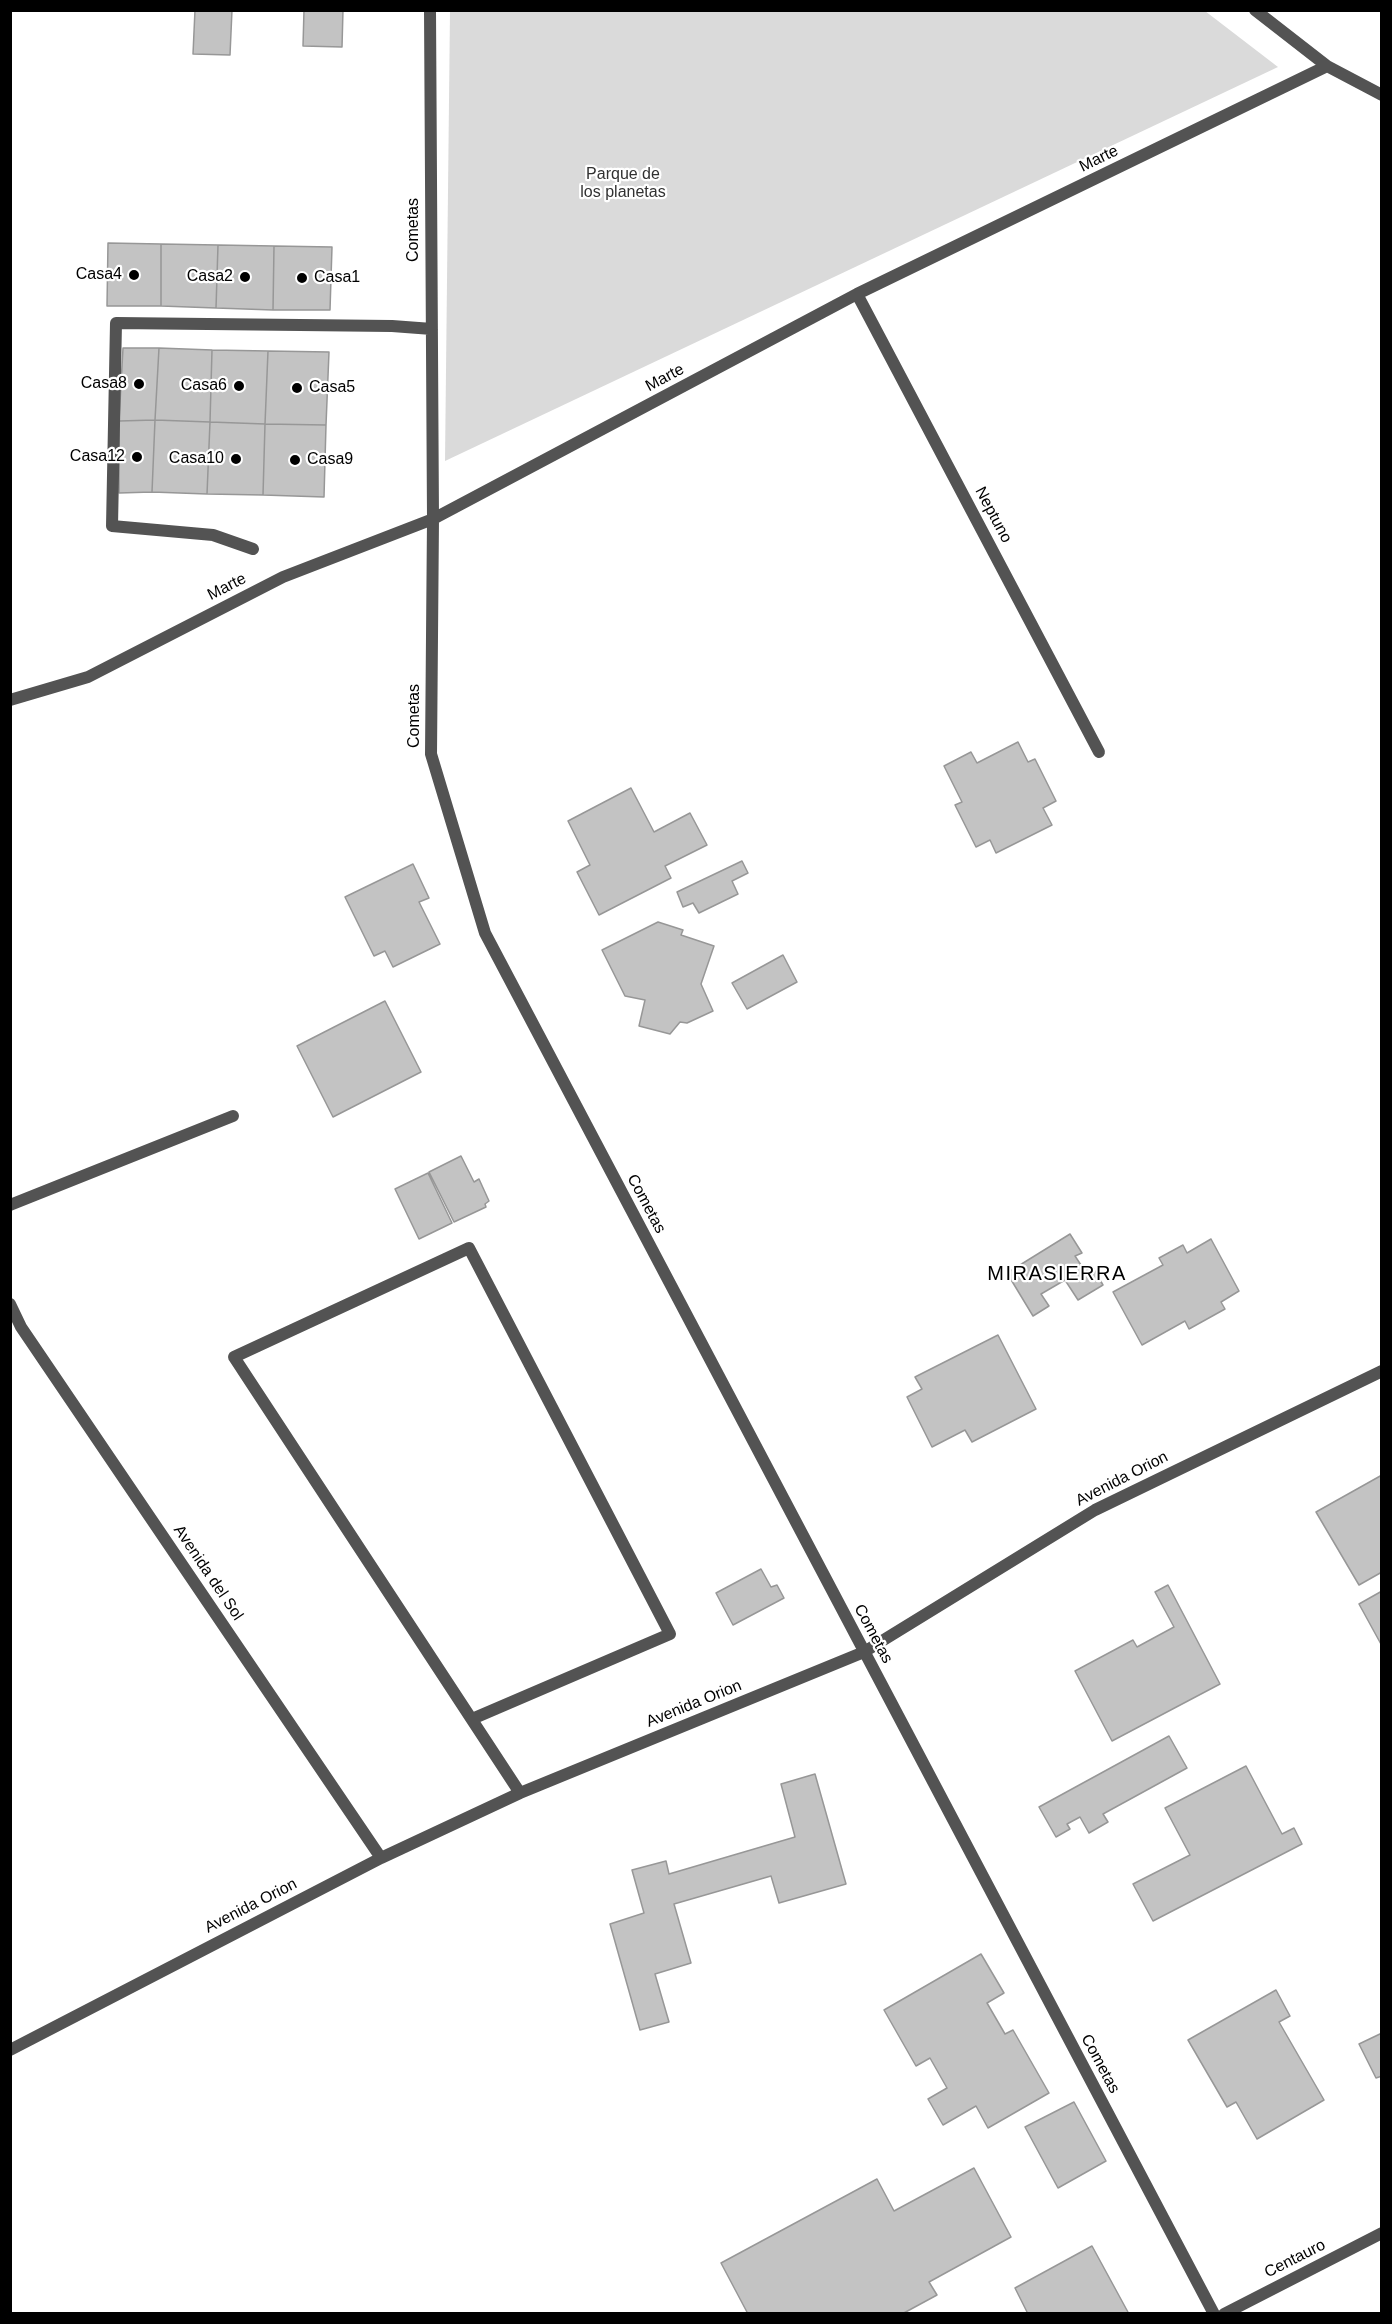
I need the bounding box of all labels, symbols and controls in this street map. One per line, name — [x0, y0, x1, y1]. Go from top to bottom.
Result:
street label: Marte — [1076, 141, 1122, 177]
park label: Parque de los planetas — [580, 165, 666, 203]
street label: Cometas — [404, 198, 424, 262]
place label: Casa4 — [76, 265, 122, 285]
place label: Casa2 — [187, 267, 233, 287]
marker: Casa4 — [127, 268, 141, 282]
place label: Casa1 — [314, 268, 360, 288]
marker: Casa2 — [238, 270, 252, 284]
marker: Casa1 — [295, 271, 309, 285]
street label: Marte — [642, 360, 688, 396]
place label: Casa8 — [81, 374, 127, 394]
place label: Casa6 — [181, 376, 227, 396]
marker: Casa8 — [132, 377, 146, 391]
place label: Casa5 — [309, 378, 355, 398]
marker: Casa6 — [232, 379, 246, 393]
marker: Casa5 — [290, 381, 304, 395]
place label: Casa12 — [70, 447, 125, 467]
place label: Casa10 — [169, 449, 224, 469]
marker: Casa12 — [130, 450, 144, 464]
place label: Casa9 — [307, 450, 353, 470]
marker: Casa10 — [229, 452, 243, 466]
marker: Casa9 — [288, 453, 302, 467]
street label: Neptuno — [970, 484, 1016, 546]
street label: Marte — [204, 569, 250, 605]
street label: Cometas — [405, 684, 425, 748]
street label: Cometas — [622, 1171, 670, 1237]
district label: MIRASIERRA — [987, 1262, 1127, 1286]
street label: Avenida Orion — [1073, 1447, 1171, 1511]
street label: Avenida del Sol — [169, 1522, 247, 1624]
street label: Cometas — [849, 1601, 897, 1667]
street label: Avenida Orion — [644, 1676, 744, 1732]
street label: Avenida Orion — [202, 1874, 300, 1938]
street label: Cometas — [1076, 2031, 1124, 2097]
street label: Centauro — [1261, 2236, 1329, 2282]

